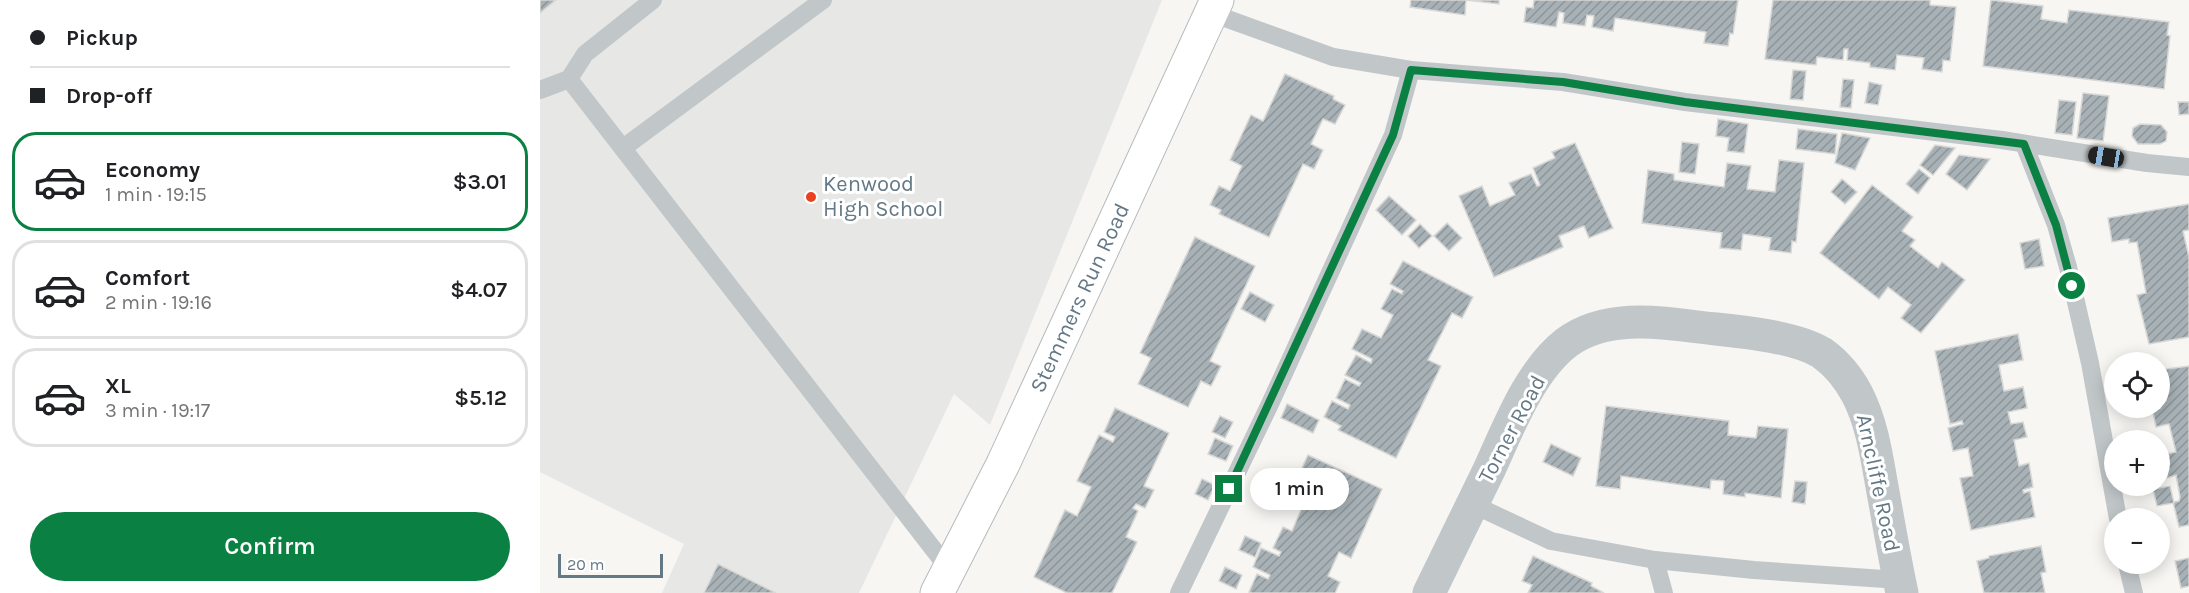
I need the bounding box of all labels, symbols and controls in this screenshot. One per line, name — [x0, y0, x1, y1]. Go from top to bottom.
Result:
text: Pickup — [66, 25, 138, 51]
text: Drop-off — [66, 83, 152, 109]
car — [2087, 145, 2125, 169]
icon: car — [33, 155, 87, 209]
text: Economy — [105, 157, 200, 183]
text: $3.01 — [453, 169, 507, 195]
place label: Kenwood High School — [823, 171, 943, 222]
text: 1 min · 19:15 — [105, 183, 207, 206]
marker: Kenwood High School — [804, 190, 818, 204]
street label: Stemmers Run Road — [1025, 199, 1135, 397]
icon: car — [33, 263, 87, 317]
text: Comfort — [105, 265, 190, 291]
route start — [2058, 272, 2085, 299]
text: $4.07 — [450, 277, 507, 303]
text: 2 min · 19:16 — [105, 291, 212, 314]
map controls — [2104, 352, 2170, 574]
button: locate — [2104, 352, 2170, 418]
icon: car — [33, 371, 87, 425]
street label: Torner Road — [1473, 371, 1551, 487]
text: XL — [105, 373, 131, 399]
text: $5.12 — [454, 385, 507, 411]
text: 3 min · 19:17 — [105, 399, 210, 422]
street label: Arncliffe Road — [1851, 412, 1905, 554]
button: + — [2104, 430, 2170, 496]
callout: 1 min — [1250, 468, 1349, 510]
route end — [1215, 475, 1242, 502]
text: 1 min — [1275, 477, 1324, 500]
button: − — [2104, 508, 2170, 574]
button: Confirm — [30, 512, 510, 581]
scale bar — [558, 551, 663, 578]
text: 20 m — [567, 555, 605, 574]

